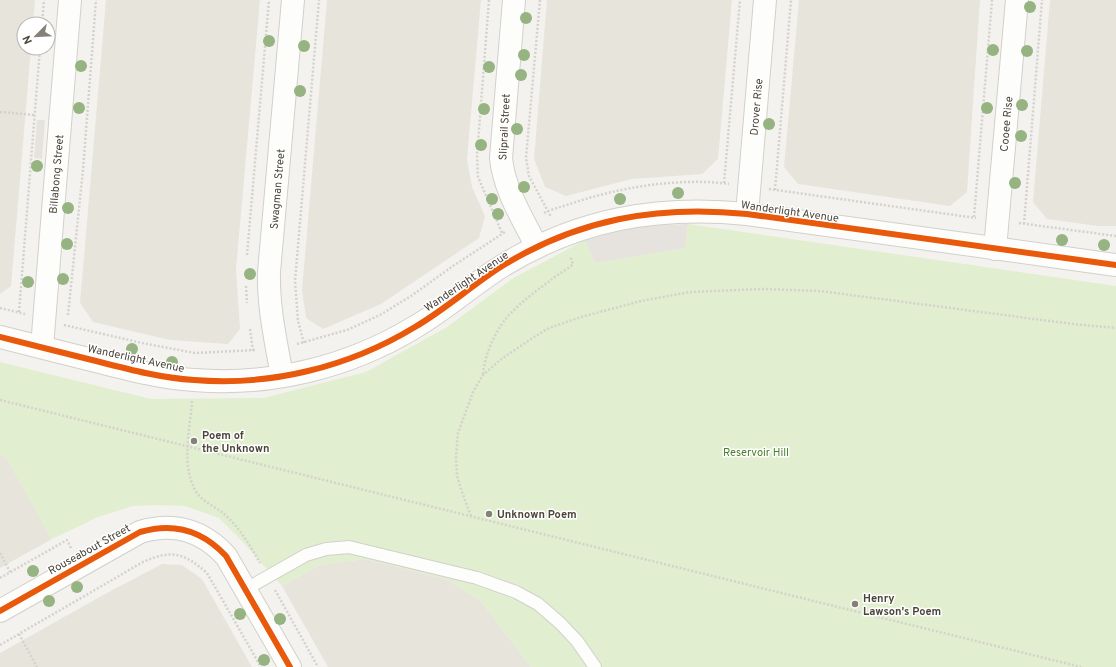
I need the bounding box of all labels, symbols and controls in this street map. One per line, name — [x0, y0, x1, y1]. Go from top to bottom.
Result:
north arrow — [16, 16, 56, 56]
text: N — [20, 33, 36, 46]
street label: Drover Rise — [748, 78, 766, 136]
street label: Sliprail Street — [496, 93, 514, 161]
street label: Cooee Rise — [998, 96, 1016, 152]
street label: Billabong Street — [47, 134, 67, 214]
street label: Swagman Street — [268, 148, 288, 230]
street label: Wanderlight Avenue — [740, 198, 840, 226]
street label: Wanderlight Avenue — [422, 248, 511, 315]
street label: Wanderlight Avenue — [86, 342, 186, 376]
place label: Poem of the Unknown — [202, 429, 269, 456]
marker: Poem of the Unknown — [189, 436, 199, 446]
park label: Reservoir Hill — [723, 446, 789, 460]
place label: Unknown Poem — [497, 508, 577, 522]
marker: Unknown Poem — [484, 509, 494, 519]
street label: Rouseabout Street — [46, 522, 133, 578]
place label: Henry Lawson's Poem — [863, 592, 941, 619]
marker: Henry Lawson's Poem — [850, 599, 860, 609]

